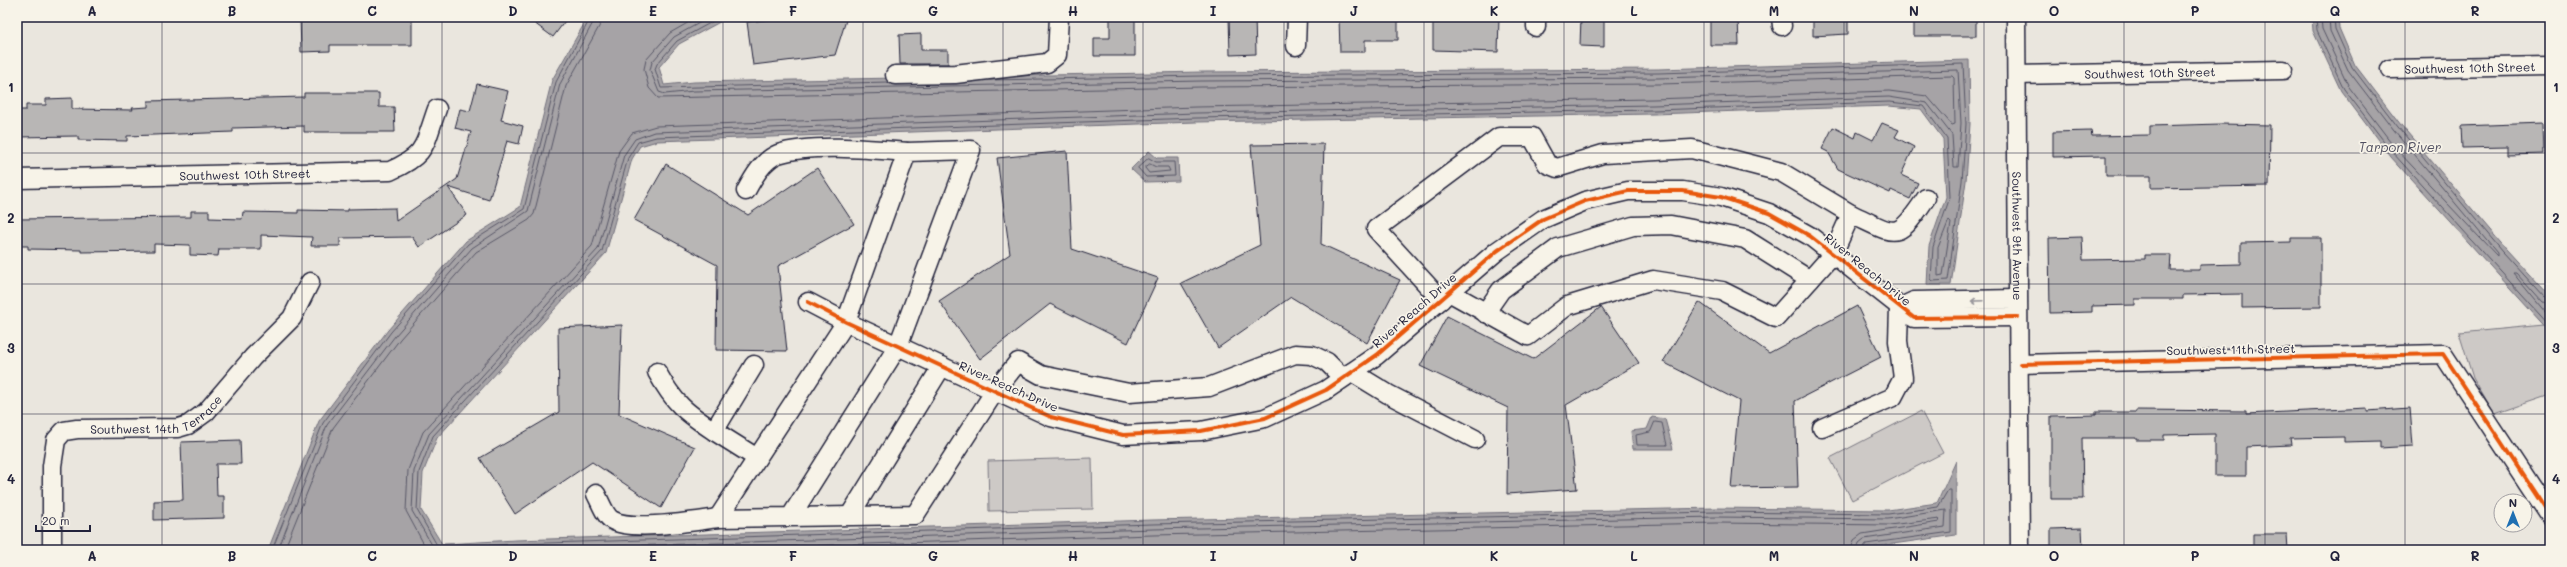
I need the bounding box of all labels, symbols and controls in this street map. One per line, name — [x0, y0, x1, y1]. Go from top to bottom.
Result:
text: A — [87, 2, 97, 19]
text: B — [228, 2, 237, 19]
text: C — [367, 2, 377, 19]
text: D — [508, 2, 518, 19]
text: E — [649, 2, 657, 19]
text: F — [789, 2, 797, 19]
text: G — [928, 2, 938, 19]
text: H — [1068, 2, 1078, 19]
text: I — [1210, 2, 1217, 19]
text: J — [1350, 2, 1358, 19]
text: K — [1490, 2, 1499, 19]
text: L — [1630, 2, 1638, 19]
text: M — [1769, 2, 1779, 19]
text: N — [1909, 2, 1919, 19]
text: O — [2049, 2, 2059, 19]
text: P — [2191, 2, 2200, 19]
text: Q — [2330, 2, 2340, 19]
text: R — [2471, 2, 2480, 19]
street label: Southwest 10th Street — [2404, 58, 2536, 77]
street label: Southwest 10th Street — [2084, 63, 2216, 82]
text: 1 — [8, 78, 14, 95]
text: 1 — [2553, 78, 2559, 95]
water label: Tarpon River — [2359, 138, 2442, 155]
street label: Southwest 10th Street — [179, 165, 311, 184]
street label: Southwest 9th Avenue — [2009, 172, 2026, 300]
text: 2 — [7, 209, 15, 226]
text: 2 — [2552, 209, 2560, 226]
street label: River Reach Drive — [1821, 229, 1915, 309]
street label: River Reach Drive — [1368, 269, 1460, 351]
one-way arrow — [1971, 297, 1984, 304]
text: 3 — [7, 339, 15, 356]
text: 3 — [2552, 339, 2560, 356]
street label: Southwest 11th Street — [2166, 340, 2296, 358]
street label: River Reach Drive — [957, 357, 1061, 415]
street label: Southwest 14th Terrace — [90, 391, 225, 437]
text: 4 — [7, 470, 15, 487]
text: 4 — [2552, 470, 2560, 487]
north arrow — [2493, 493, 2533, 533]
text: N — [2509, 495, 2517, 510]
scale bar — [36, 507, 90, 533]
text: 20 m — [42, 512, 70, 528]
text: A — [87, 547, 97, 564]
text: B — [228, 547, 237, 564]
text: C — [367, 547, 377, 564]
text: D — [508, 547, 518, 564]
text: E — [649, 547, 657, 564]
text: F — [789, 547, 797, 564]
text: G — [928, 547, 938, 564]
text: H — [1068, 547, 1078, 564]
text: I — [1210, 547, 1217, 564]
text: J — [1350, 547, 1358, 564]
text: K — [1490, 547, 1499, 564]
text: L — [1630, 547, 1638, 564]
text: M — [1769, 547, 1779, 564]
text: N — [1909, 547, 1919, 564]
text: O — [2049, 547, 2059, 564]
text: P — [2191, 547, 2200, 564]
text: Q — [2330, 547, 2340, 564]
text: R — [2471, 547, 2480, 564]

